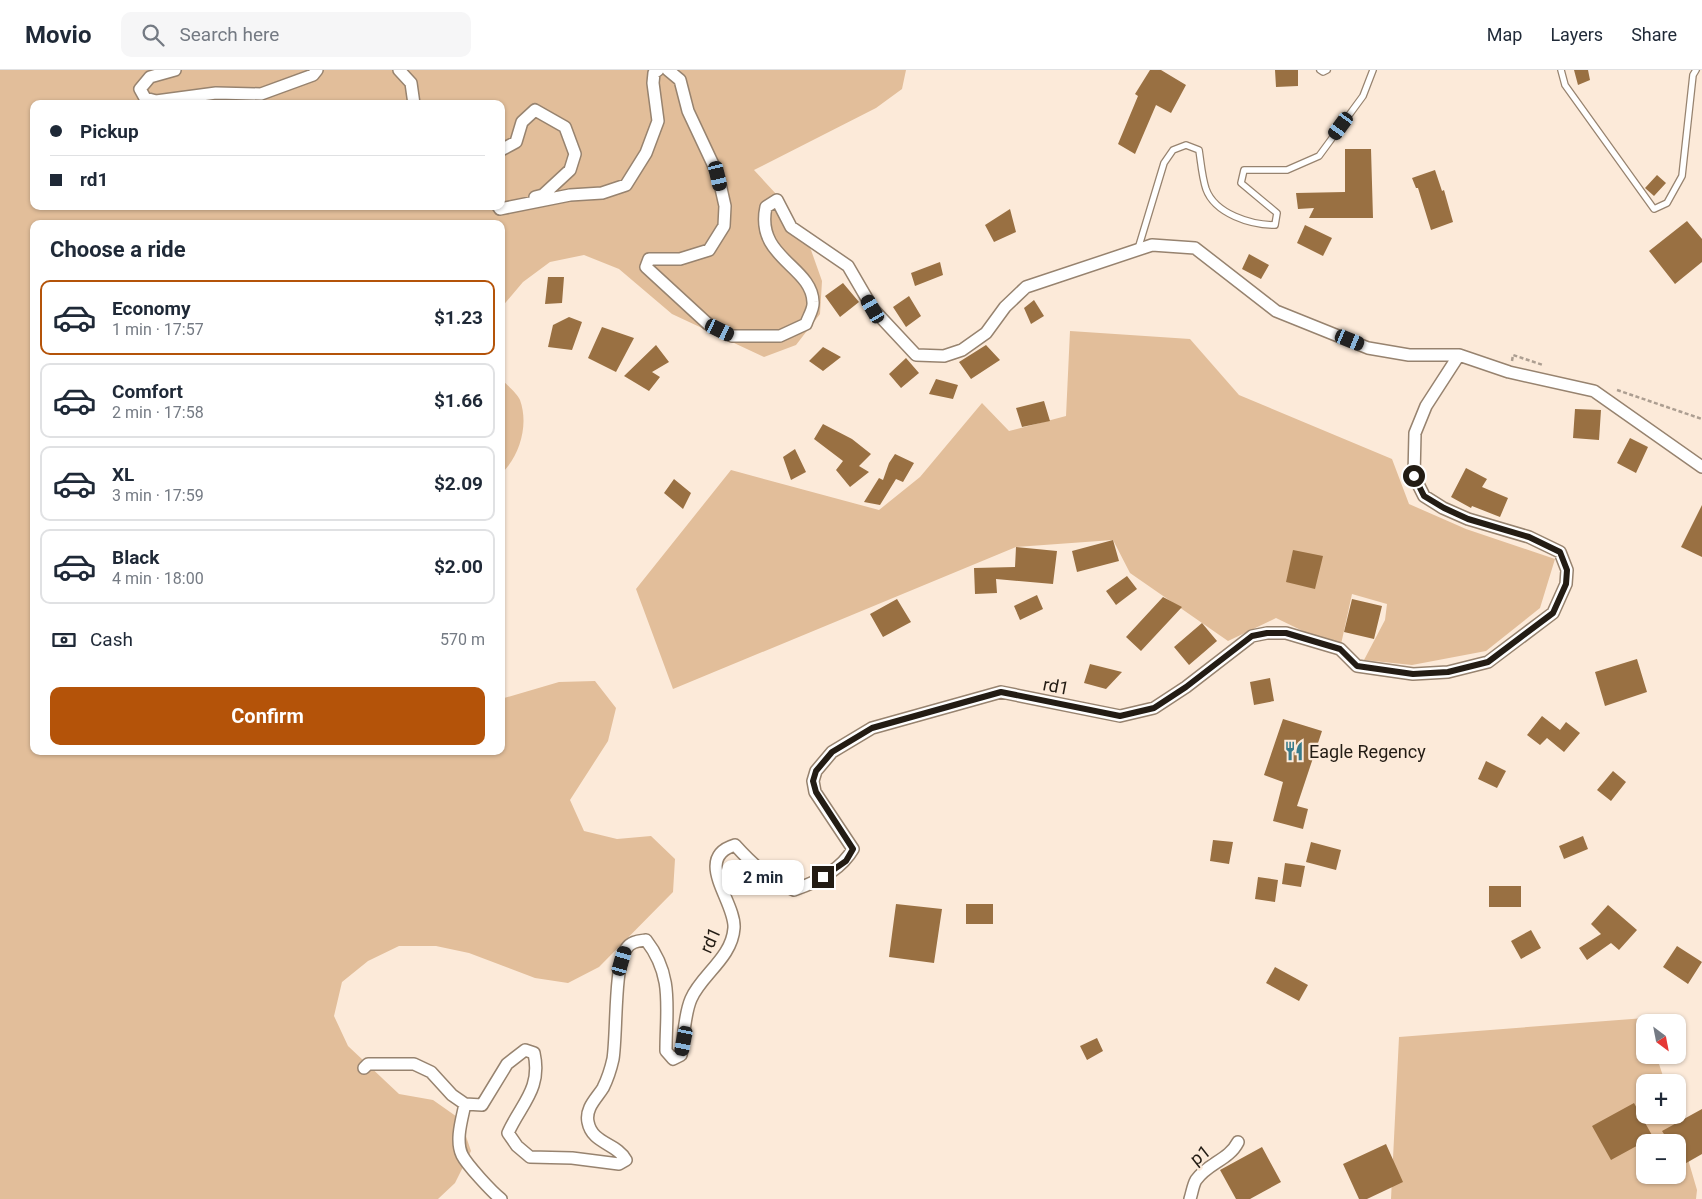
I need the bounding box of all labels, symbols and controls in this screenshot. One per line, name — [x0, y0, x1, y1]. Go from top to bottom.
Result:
search box — [121, 12, 471, 57]
text: Movio — [25, 21, 91, 49]
icon: search — [139, 21, 167, 49]
text: Search here — [179, 23, 279, 46]
text: Map — [1487, 24, 1522, 45]
text: Layers — [1550, 24, 1603, 45]
text: Share — [1631, 24, 1677, 45]
car — [1326, 109, 1355, 143]
text: Pickup — [80, 120, 139, 143]
car — [707, 160, 728, 192]
text: rd1 — [80, 168, 108, 191]
text: Choose a ride — [50, 237, 186, 262]
car — [859, 292, 886, 326]
icon: car — [52, 295, 97, 340]
text: Economy — [112, 297, 191, 320]
text: $1.23 — [434, 306, 483, 329]
car — [703, 317, 736, 343]
text: 1 min · 17:57 — [112, 320, 204, 339]
car — [1333, 327, 1366, 353]
icon: car — [52, 378, 97, 423]
text: Comfort — [112, 380, 183, 403]
text: $1.66 — [434, 389, 483, 412]
text: 2 min · 17:58 — [112, 403, 204, 422]
icon: car — [52, 461, 97, 506]
text: XL — [112, 463, 134, 486]
route start — [1403, 465, 1425, 487]
text: $2.09 — [434, 472, 483, 495]
text: 3 min · 17:59 — [112, 486, 204, 505]
icon: car — [52, 544, 97, 589]
text: Black — [112, 546, 159, 569]
text: $2.00 — [434, 555, 483, 578]
text: 4 min · 18:00 — [112, 569, 204, 588]
icon: cash — [50, 626, 78, 654]
text: Cash — [90, 628, 133, 651]
text: 570 m — [440, 630, 485, 649]
street label: rd1 — [1041, 673, 1071, 699]
button: Confirm — [50, 687, 485, 745]
restaurant icon: Eagle Regency — [1283, 740, 1305, 762]
place label: Eagle Regency — [1309, 741, 1426, 762]
callout: 2 min — [723, 860, 806, 894]
route end — [812, 866, 834, 888]
text: 2 min — [743, 868, 783, 887]
street label: rd1 — [695, 924, 725, 956]
car — [610, 945, 633, 977]
north arrow — [1636, 1014, 1686, 1064]
map controls — [1636, 1014, 1686, 1184]
car — [673, 1025, 694, 1057]
button: + — [1636, 1074, 1686, 1124]
button: − — [1636, 1134, 1686, 1184]
street label: p1 — [1186, 1140, 1214, 1170]

